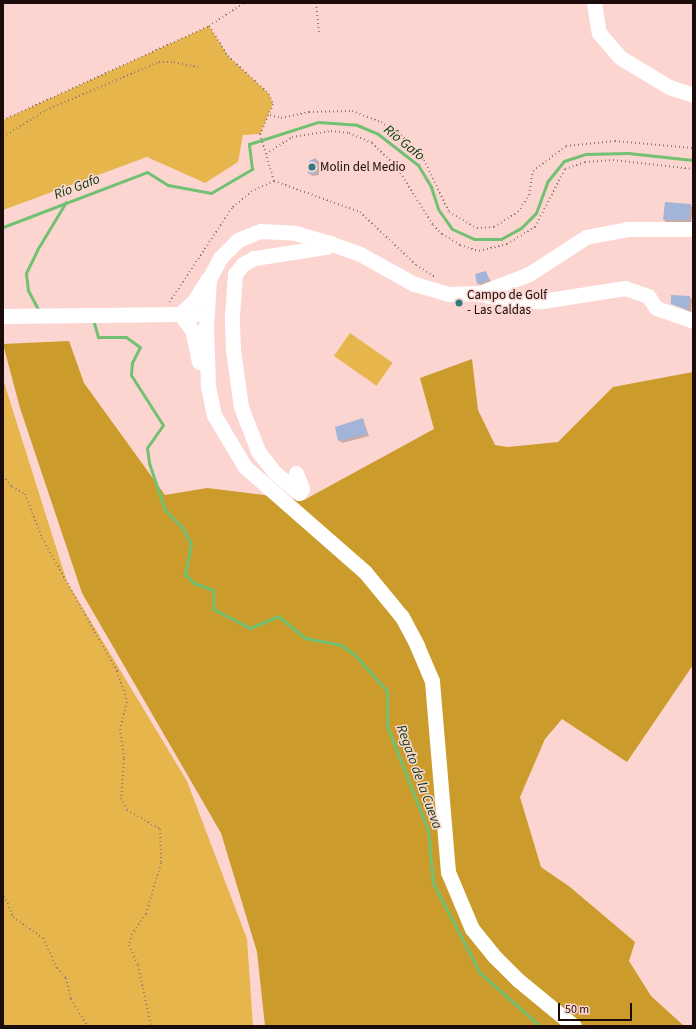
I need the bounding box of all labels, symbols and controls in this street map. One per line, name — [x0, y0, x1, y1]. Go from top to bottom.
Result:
water label: Río Gafo — [380, 121, 428, 165]
place label: Molin del Medio — [320, 159, 406, 175]
marker: Molin del Medio — [307, 162, 317, 172]
water label: Río Gafo — [52, 171, 102, 203]
place label: Campo de Golf - Las Caldas — [467, 288, 547, 319]
marker: Campo de Golf - Las Caldas — [454, 298, 464, 308]
water label: Regato de la Cueva — [392, 723, 446, 831]
scale bar — [560, 995, 634, 1021]
text: 50 m — [565, 1001, 589, 1018]

